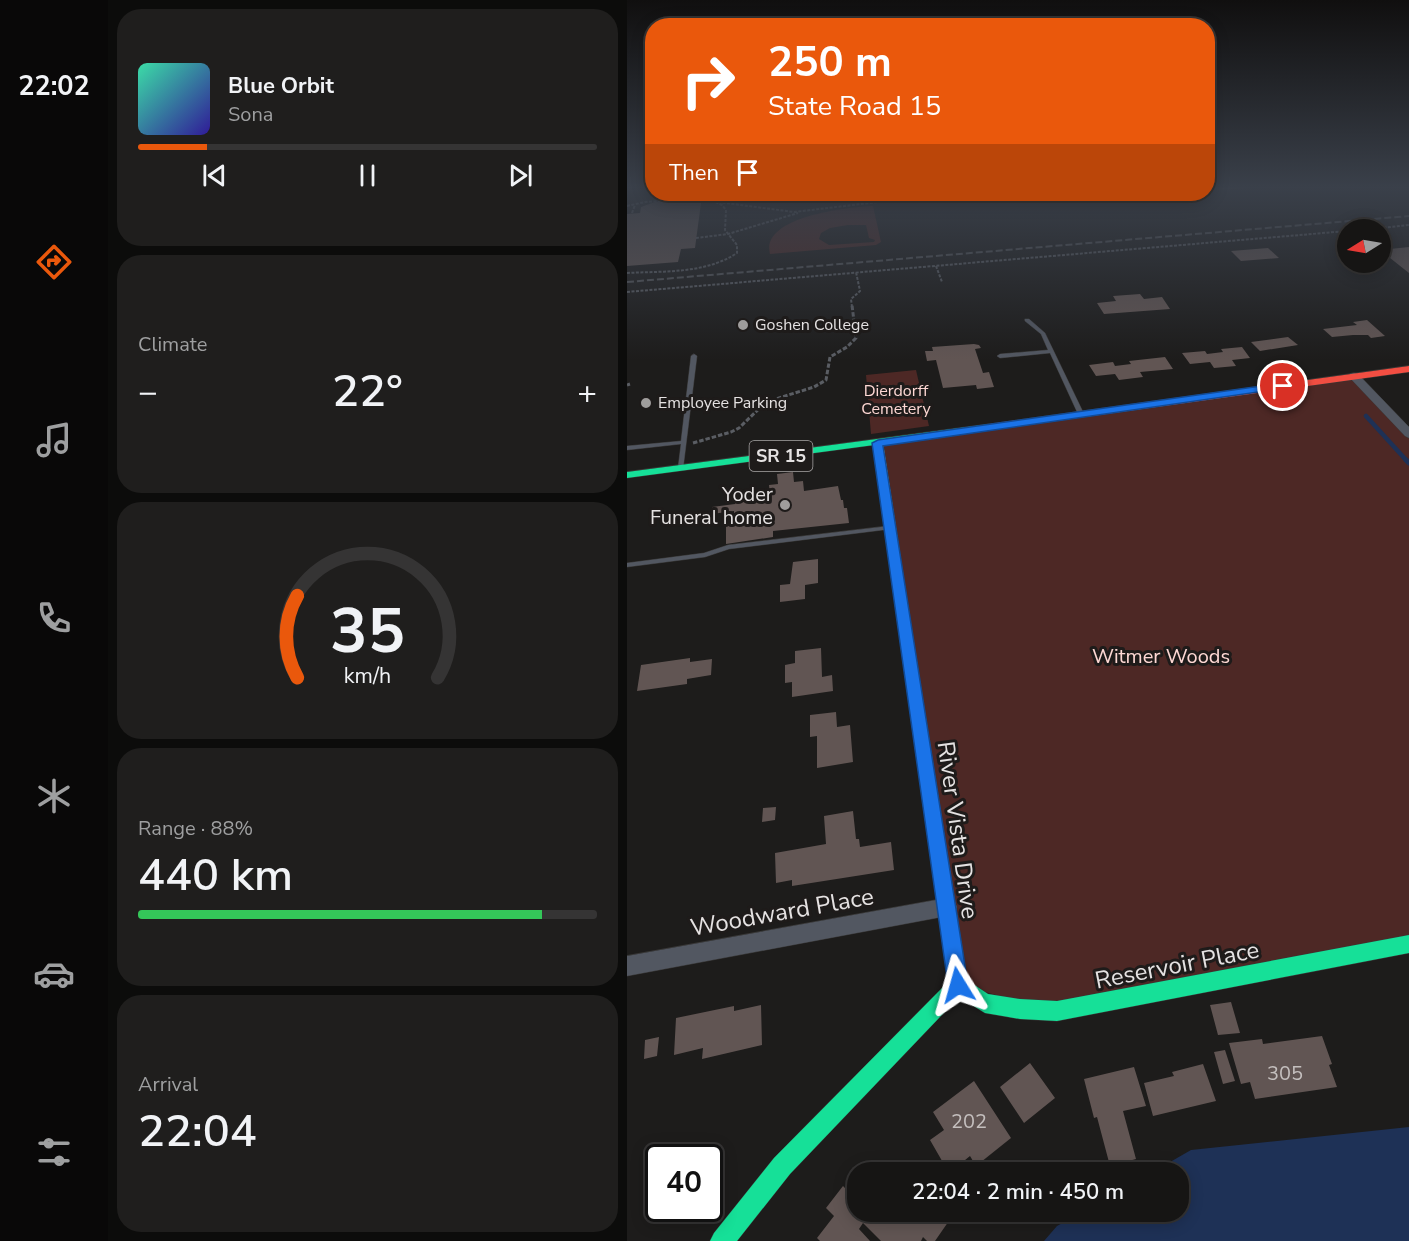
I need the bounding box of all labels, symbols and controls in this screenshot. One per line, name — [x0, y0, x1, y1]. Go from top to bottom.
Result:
text: 250 m — [768, 34, 892, 91]
icon: right — [669, 42, 747, 120]
text: 22:02 — [18, 68, 90, 105]
text: Blue Orbit — [228, 71, 334, 101]
text: State Road 15 — [768, 88, 941, 125]
text: Sona — [228, 101, 273, 128]
icon: arrive — [731, 156, 764, 189]
text: Then — [669, 158, 719, 188]
icon: previous — [198, 159, 231, 192]
icon: pause — [351, 159, 384, 192]
icon: next — [504, 159, 537, 192]
north arrow — [1337, 219, 1391, 273]
map controls — [1337, 219, 1391, 273]
icon: directions — [33, 241, 75, 283]
place label: Goshen College — [755, 314, 869, 336]
marker: Goshen College — [736, 318, 750, 332]
text: Climate — [138, 331, 207, 358]
pin — [1257, 360, 1308, 411]
text: 22° — [332, 361, 403, 422]
icon: arrive — [1266, 369, 1299, 402]
text: − — [138, 370, 158, 415]
text: + — [577, 370, 597, 415]
park label: Dierdorff Cemetery — [861, 380, 931, 420]
place label: Employee Parking — [658, 392, 787, 414]
marker: Employee Parking — [639, 396, 653, 410]
icon: music — [33, 419, 75, 461]
road number: SR 15 — [749, 441, 813, 471]
place label: Yoder Funeral home — [650, 481, 773, 531]
marker: Yoder Funeral home — [778, 498, 792, 512]
text: 35 — [330, 589, 405, 674]
icon: phone — [33, 597, 75, 639]
park label: Witmer Woods — [1092, 643, 1230, 670]
text: km/h — [344, 661, 391, 691]
street label: River Vista Drive — [930, 739, 986, 921]
icon: climate — [33, 775, 75, 817]
text: Range · 88% — [138, 815, 253, 842]
text: 440 km — [138, 845, 293, 906]
street label: Woodward Place — [688, 880, 876, 944]
street label: Reservoir Place — [1092, 933, 1262, 997]
icon: car — [33, 953, 75, 995]
position arrow — [926, 953, 990, 1017]
house number: 305 — [1267, 1060, 1303, 1087]
text: Arrival — [138, 1071, 198, 1098]
text: 22:04 — [138, 1101, 257, 1162]
house number: 202 — [951, 1108, 987, 1135]
icon: filters — [33, 1131, 75, 1173]
speed limit sign: 40 — [645, 1144, 723, 1222]
text: 22:04 · 2 min · 450 m — [912, 1177, 1124, 1207]

